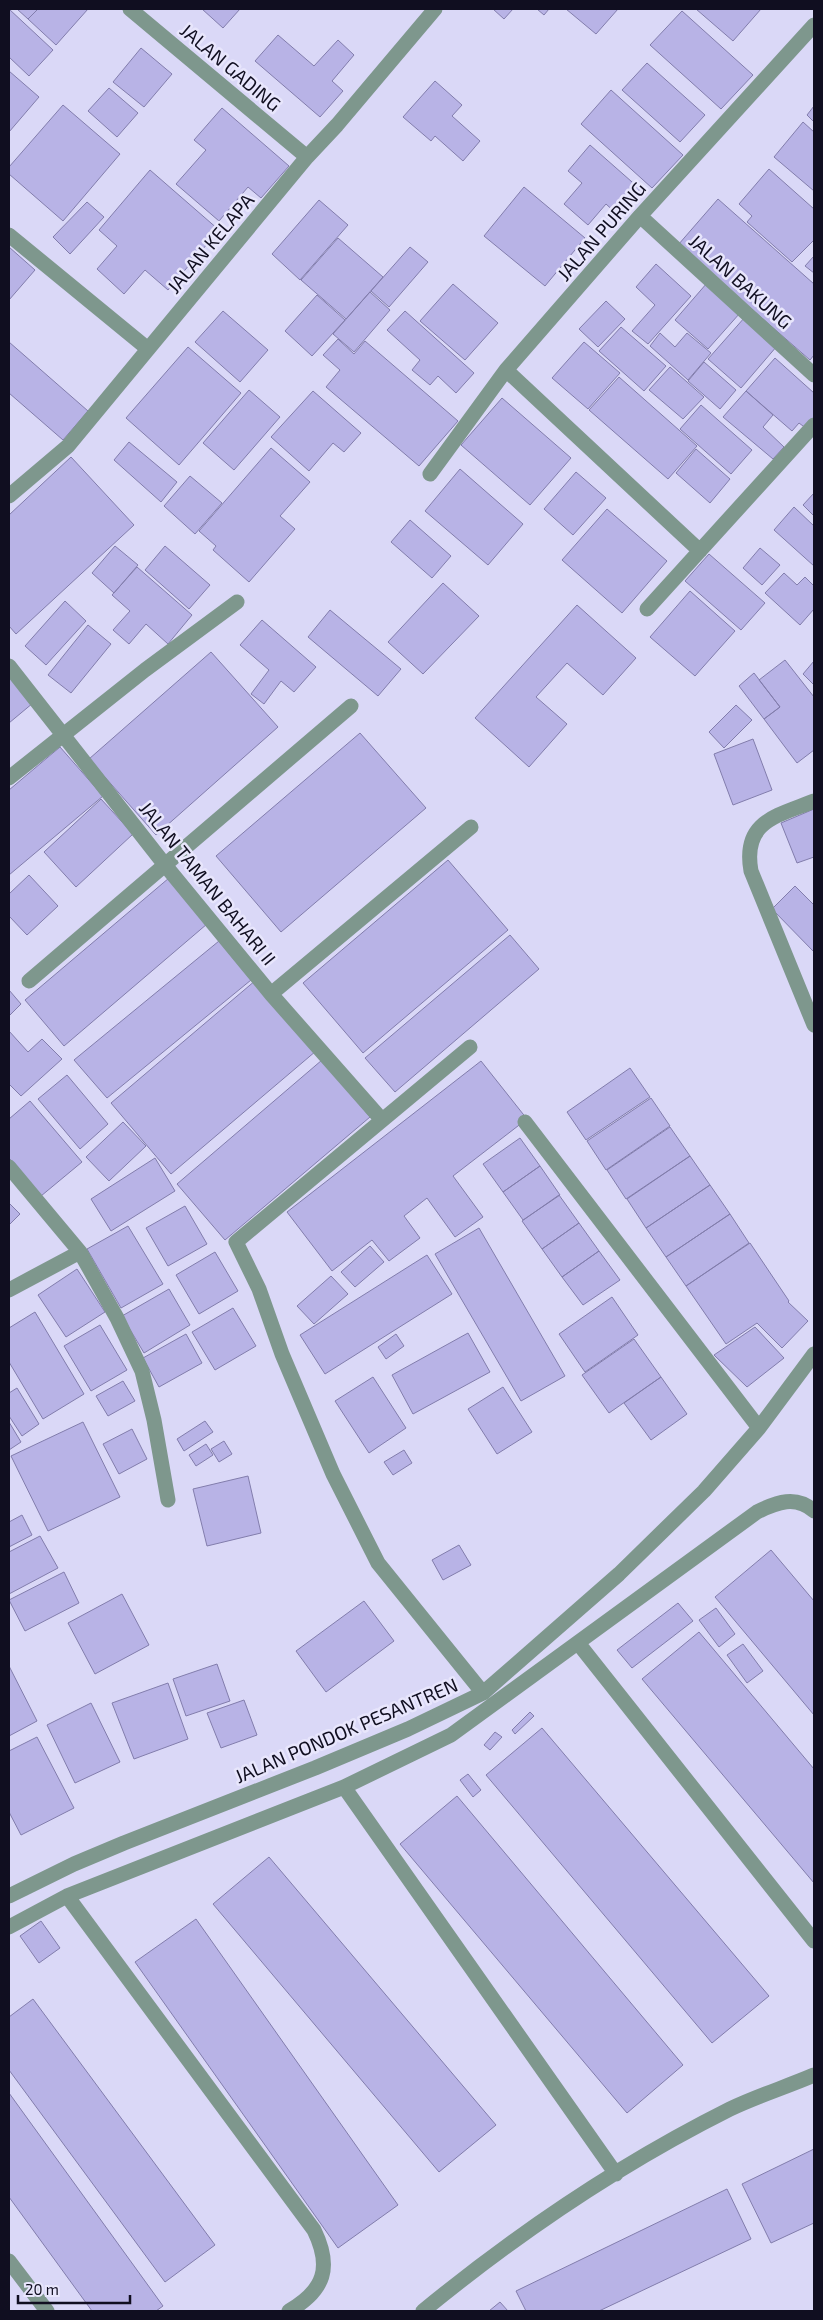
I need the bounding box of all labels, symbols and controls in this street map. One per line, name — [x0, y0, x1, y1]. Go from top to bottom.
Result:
street label: JALAN GADING — [176, 18, 286, 116]
street label: JALAN PURING — [552, 177, 650, 285]
street label: JALAN KELAPA — [162, 188, 259, 298]
street label: JALAN BAKUNG — [685, 229, 797, 333]
street label: JALAN TAMAN BAHARI II — [135, 797, 281, 969]
street label: JALAN PONDOK PESANTREN — [231, 1673, 461, 1787]
scale bar — [18, 2272, 130, 2304]
text: 20 m — [25, 2280, 59, 2298]

